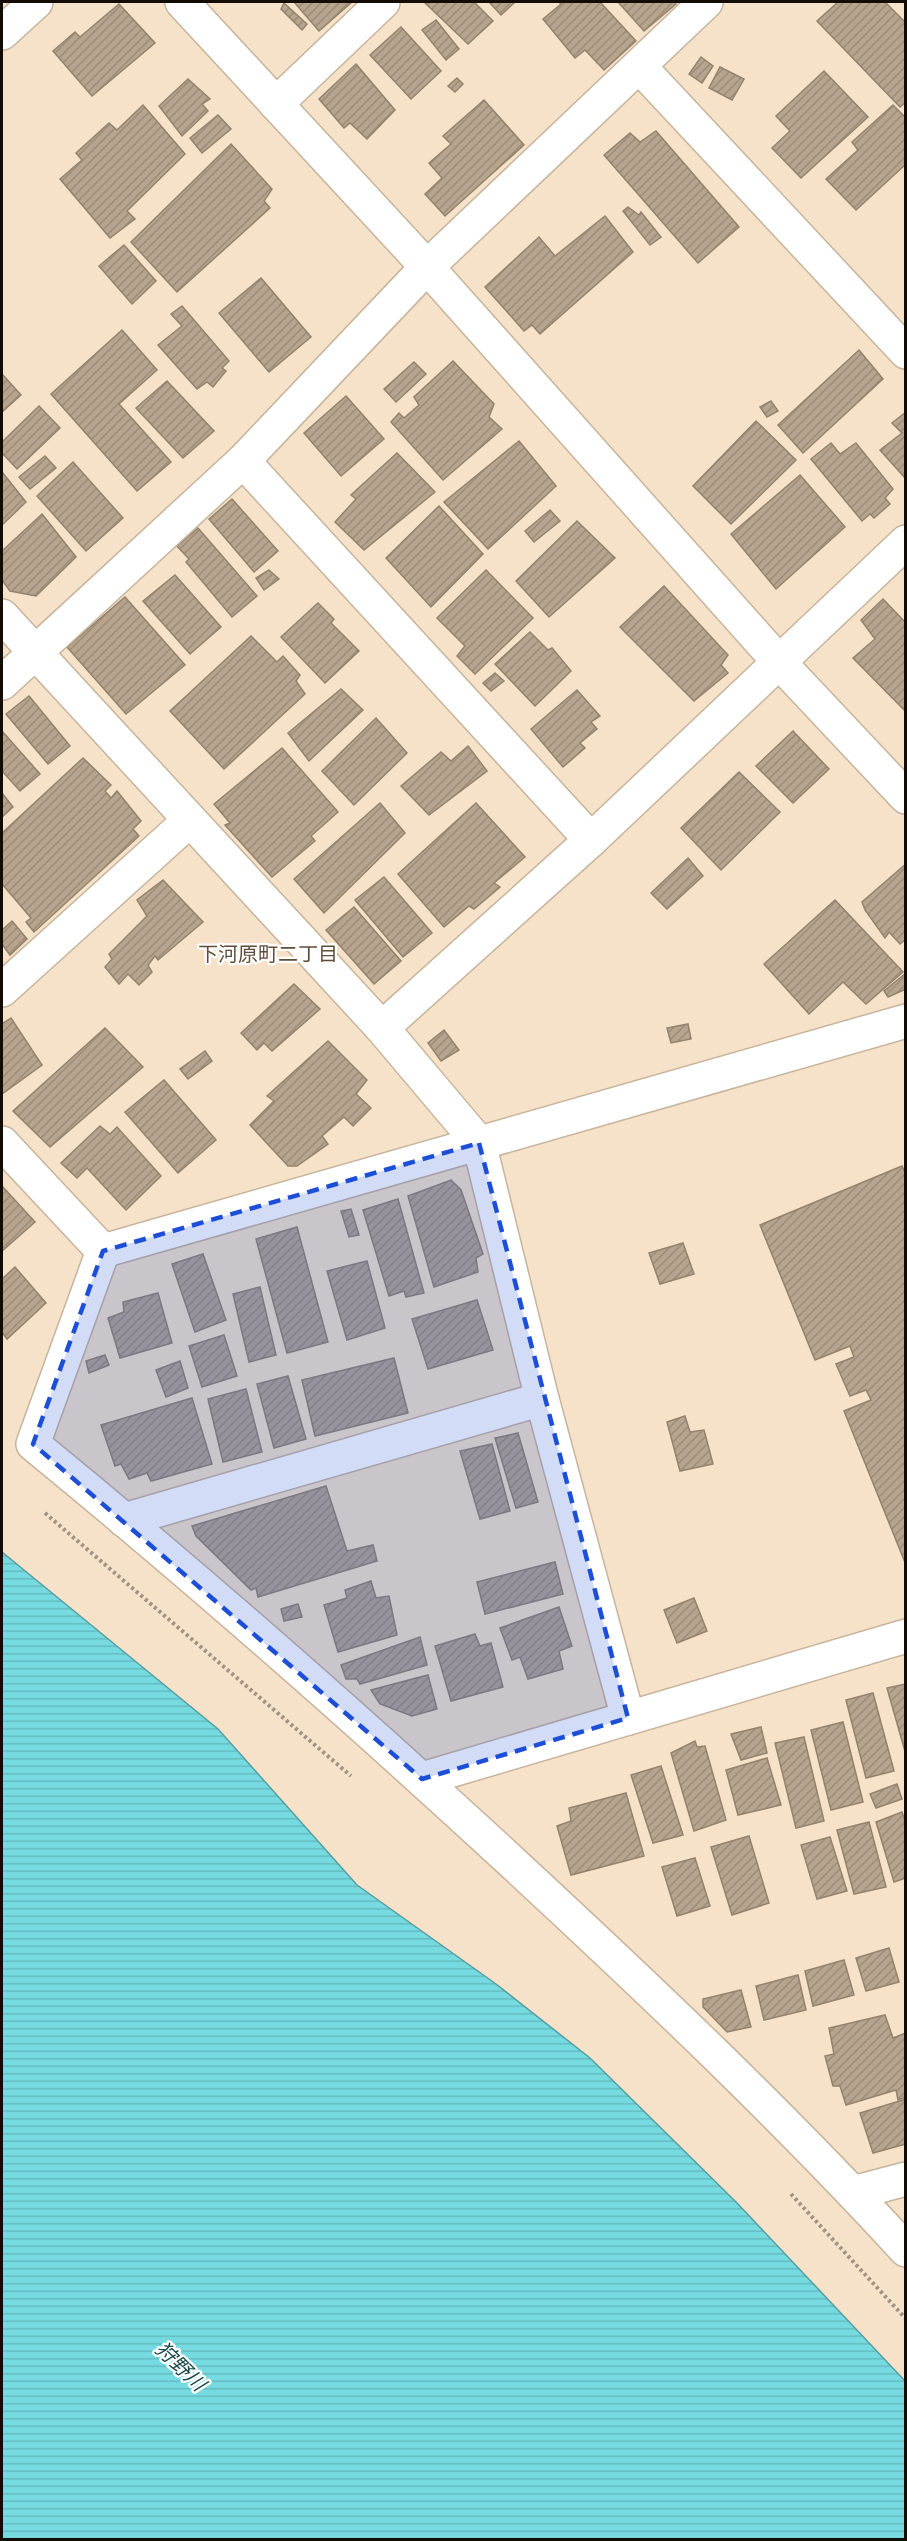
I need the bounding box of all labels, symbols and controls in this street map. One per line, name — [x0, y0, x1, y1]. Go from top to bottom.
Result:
district label: 下河原町二丁目 — [198, 942, 338, 965]
water label: 狩野川 — [151, 2337, 212, 2397]

